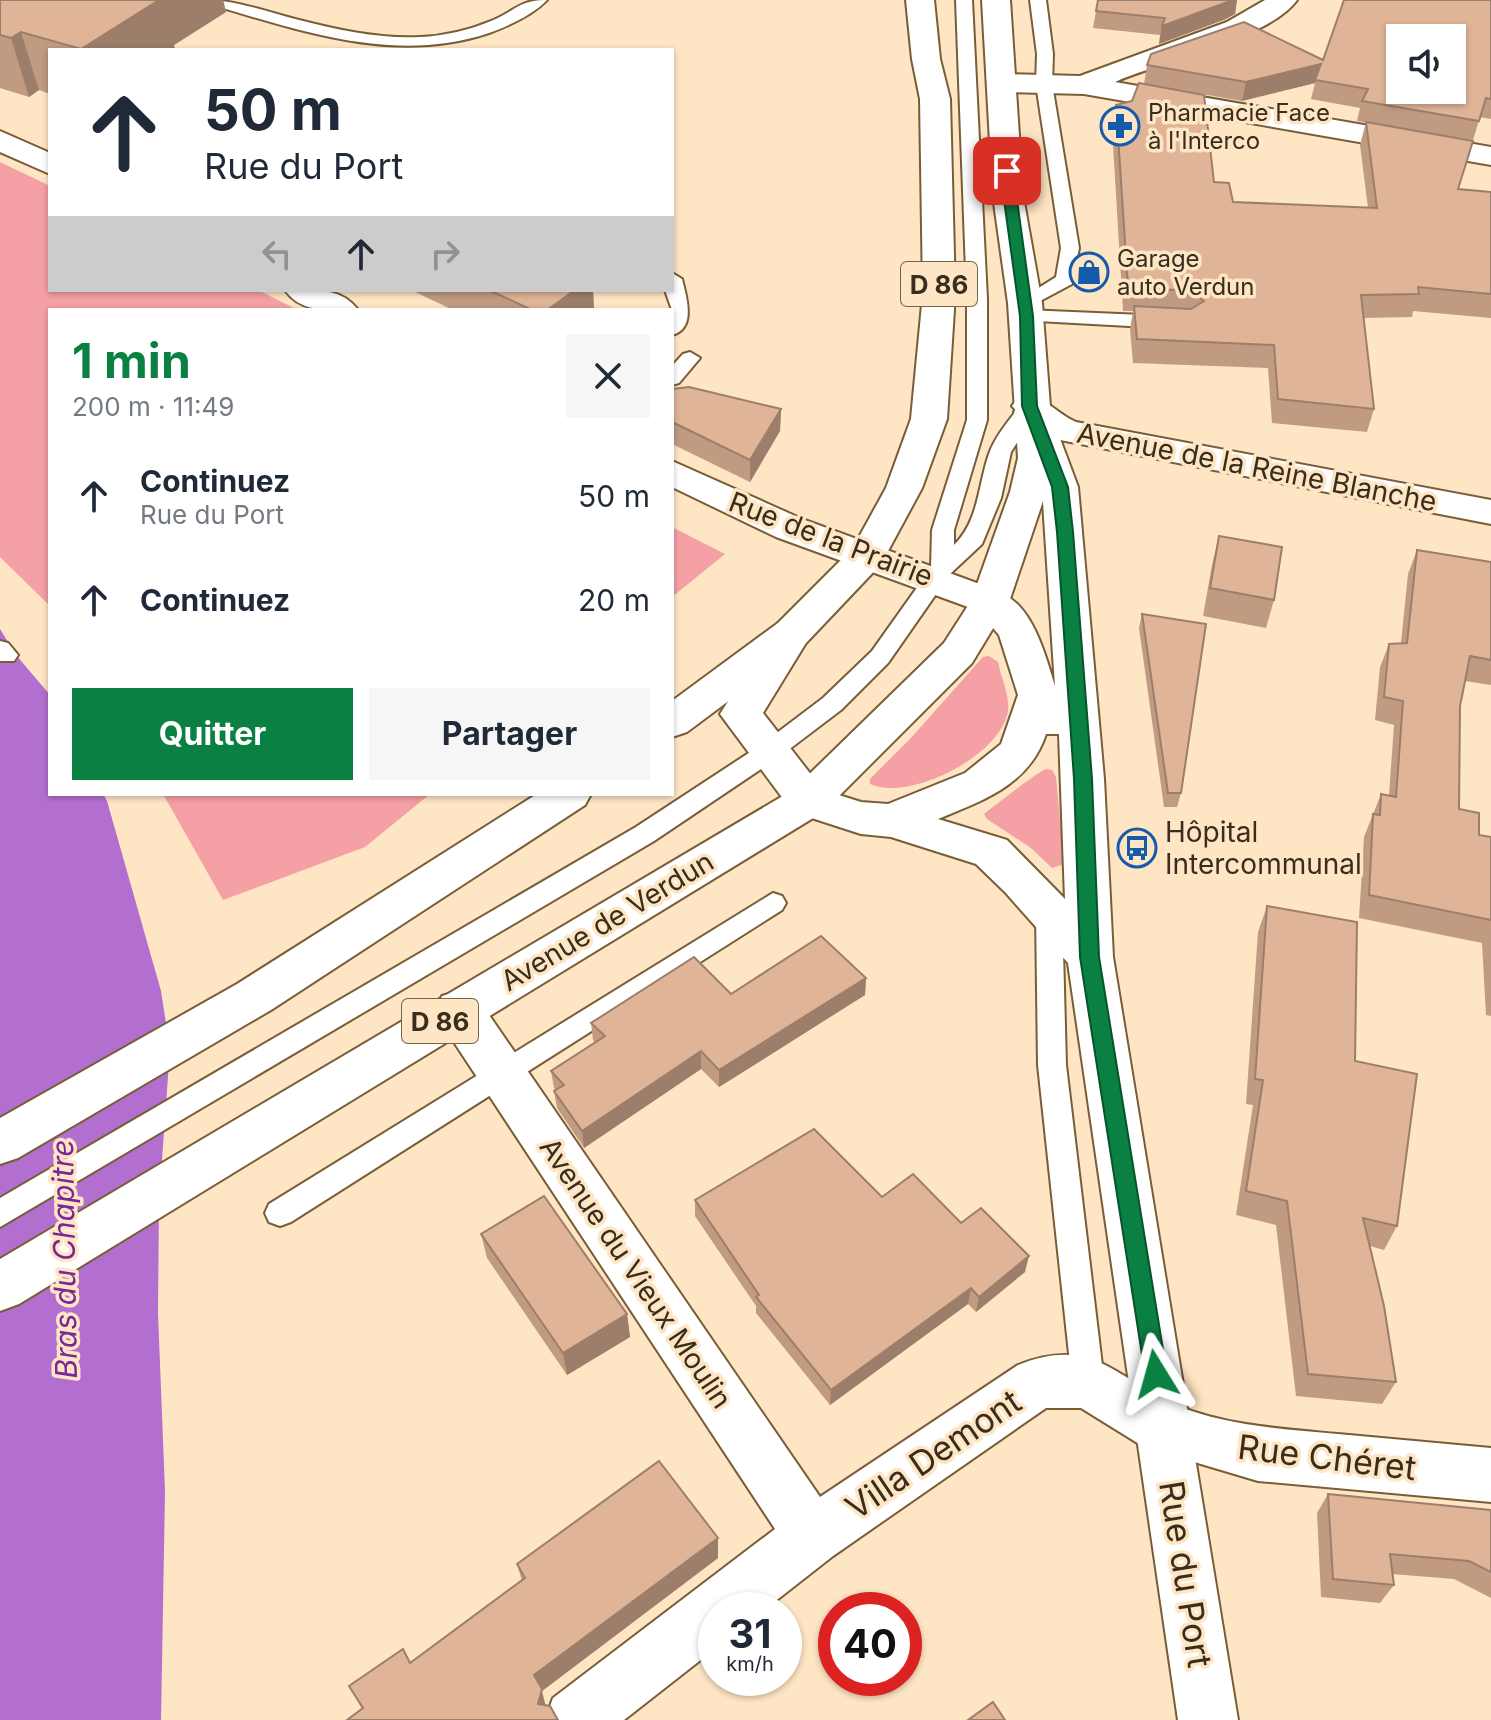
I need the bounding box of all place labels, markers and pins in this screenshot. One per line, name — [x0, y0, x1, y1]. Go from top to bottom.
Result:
place label: Pharmacie Face à l'Interco — [1148, 98, 1330, 155]
pharmacy icon: Pharmacie Face à l'Interco — [1099, 105, 1141, 147]
pin — [973, 137, 1041, 205]
place label: Garage auto Verdun — [1117, 244, 1254, 301]
shop icon: Garage auto Verdun — [1068, 251, 1110, 293]
place label: Hôpital Intercommunal — [1165, 815, 1362, 881]
bus stop icon: Hôpital Intercommunal — [1116, 827, 1158, 869]

